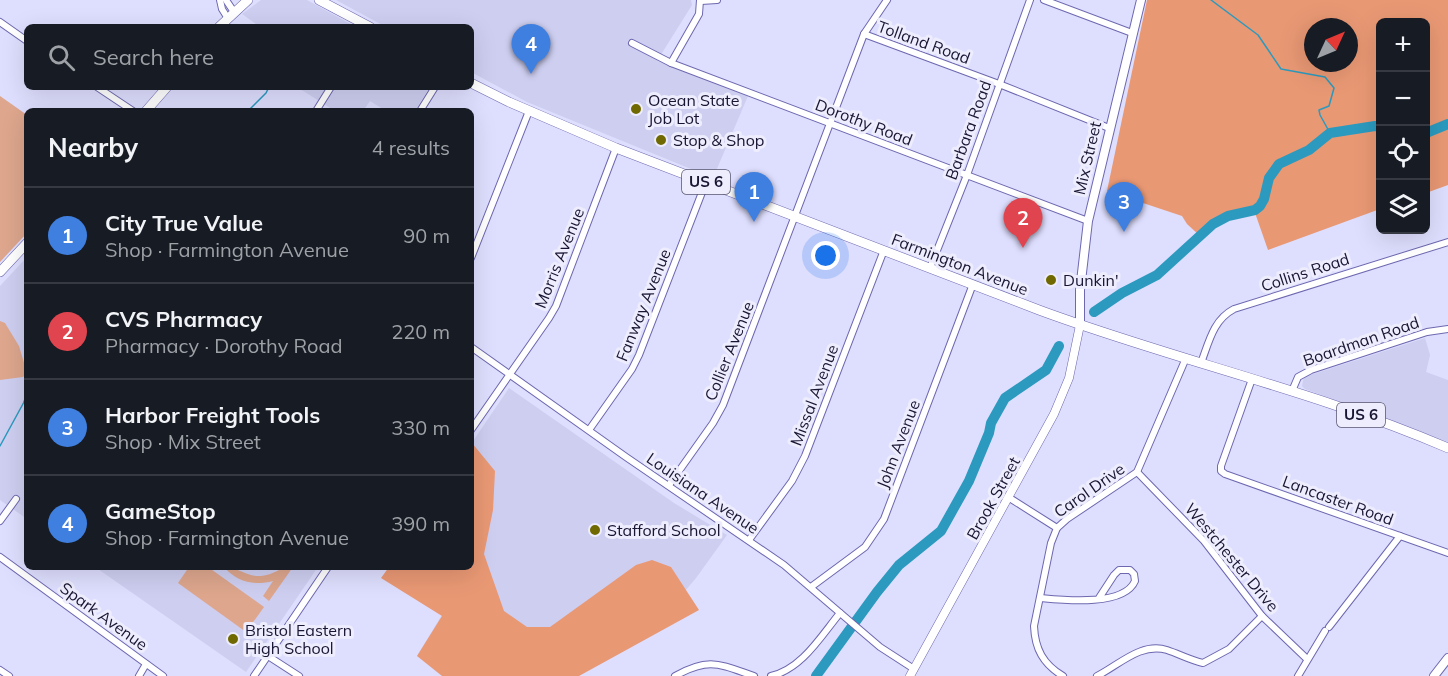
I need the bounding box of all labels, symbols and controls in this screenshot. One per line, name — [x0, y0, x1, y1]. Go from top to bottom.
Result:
street label: Tolland Road — [875, 16, 973, 68]
north arrow — [1304, 18, 1358, 72]
map controls — [1376, 18, 1430, 234]
button: + — [1376, 18, 1430, 72]
search box — [24, 24, 474, 90]
pin: 4 — [512, 25, 550, 74]
icon: search — [45, 41, 78, 74]
text: Search here — [93, 43, 214, 71]
button: − — [1376, 72, 1430, 126]
street label: Barbara Road — [941, 78, 995, 182]
place label: Ocean State Job Lot — [648, 90, 739, 128]
street label: Dorothy Road — [812, 94, 916, 150]
marker: Ocean State Job Lot — [629, 102, 643, 116]
street label: Mix Street — [1069, 119, 1105, 197]
button: locate — [1376, 126, 1430, 180]
place label: Stop & Shop — [673, 130, 764, 150]
text: Nearby — [48, 131, 138, 164]
marker: Stop & Shop — [654, 133, 668, 147]
text: 4 results — [372, 135, 450, 160]
road number: US 6 — [682, 170, 730, 194]
pin: 1 — [734, 172, 774, 222]
button: layers — [1376, 180, 1430, 234]
pin: 3 — [1104, 182, 1144, 232]
pin: 2 — [1004, 198, 1042, 248]
street label: Morris Avenue — [530, 205, 588, 311]
text: City True Value — [105, 209, 263, 237]
text: 1 — [62, 223, 74, 248]
text: 90 m — [403, 223, 450, 248]
street label: Farmington Avenue — [889, 229, 1031, 299]
text: Shop · Farmington Avenue — [105, 237, 349, 262]
your location — [811, 241, 840, 270]
street label: Fanway Avenue — [611, 246, 675, 364]
street label: Collins Road — [1258, 248, 1352, 296]
place label: Dunkin' — [1063, 270, 1119, 290]
marker: Dunkin' — [1044, 273, 1058, 287]
street label: Collier Avenue — [700, 298, 758, 404]
text: CVS Pharmacy — [105, 305, 262, 333]
street label: Boardman Road — [1300, 312, 1422, 370]
text: 2 — [62, 319, 74, 344]
text: 220 m — [391, 319, 450, 344]
text: Pharmacy · Dorothy Road — [105, 333, 343, 358]
street label: Missal Avenue — [786, 342, 842, 448]
street label: John Avenue — [872, 397, 924, 491]
text: Harbor Freight Tools — [105, 401, 320, 429]
road number: US 6 — [1337, 403, 1385, 427]
text: 3 — [62, 415, 74, 440]
text: 330 m — [391, 415, 450, 440]
text: Shop · Mix Street — [105, 429, 261, 454]
street label: Louisiana Avenue — [643, 448, 763, 538]
street label: Brook Street — [962, 453, 1024, 543]
street label: Carol Drive — [1050, 458, 1128, 522]
street label: Lancaster Road — [1280, 471, 1396, 529]
text: GameStop — [105, 497, 216, 525]
street label: Westchester Drive — [1181, 499, 1283, 615]
text: 4 — [62, 511, 74, 536]
text: 390 m — [391, 511, 450, 536]
place label: Stafford School — [607, 520, 720, 540]
marker: Stafford School — [588, 523, 602, 537]
text: Shop · Farmington Avenue — [105, 525, 349, 550]
street label: Spark Avenue — [56, 578, 152, 654]
place label: Bristol Eastern High School — [245, 620, 352, 658]
marker: Bristol Eastern High School — [226, 632, 240, 646]

